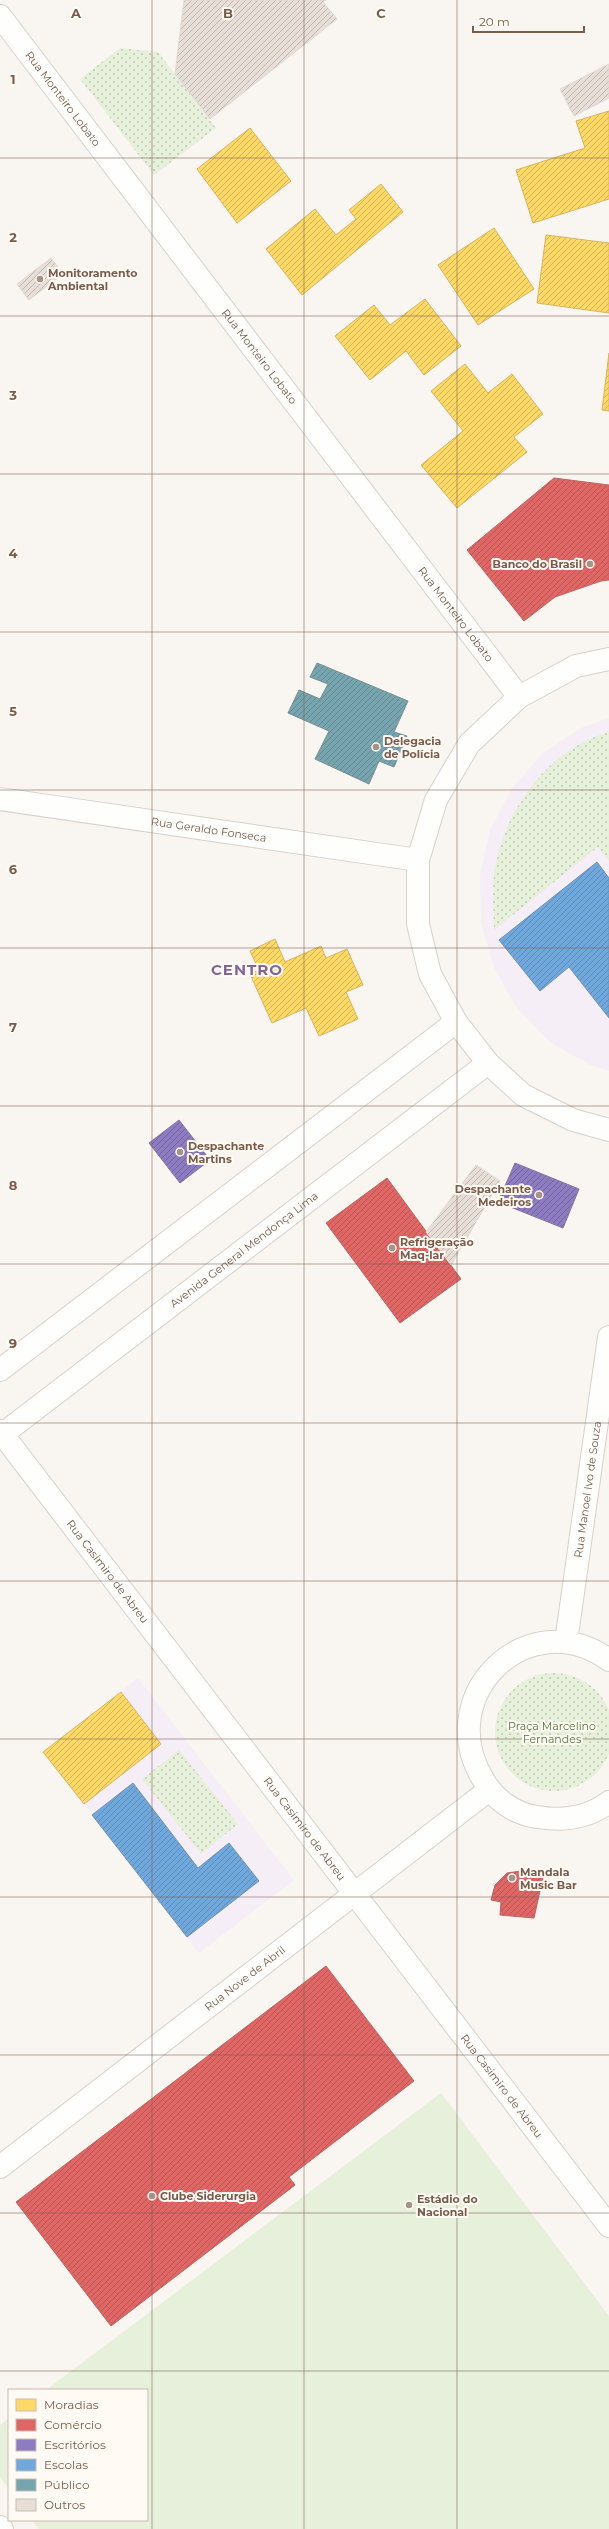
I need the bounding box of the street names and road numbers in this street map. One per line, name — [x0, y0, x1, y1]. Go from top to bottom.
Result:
street label: Rua Monteiro Lobato — [22, 48, 104, 149]
street label: Rua Monteiro Lobato — [219, 306, 300, 407]
street label: Rua Monteiro Lobato — [415, 564, 497, 665]
street label: Rua Geraldo Fonseca — [150, 814, 267, 845]
street label: Avenida General Mendonça Lima — [167, 1189, 321, 1311]
street label: Rua Manoel Ivo de Souza — [571, 1420, 604, 1559]
street label: Rua Casimiro de Abreu — [64, 1517, 152, 1626]
street label: Rua Casimiro de Abreu — [261, 1774, 349, 1883]
street label: Rua Nove de Abril — [201, 1943, 288, 2014]
street label: Rua Casimiro de Abreu — [458, 2031, 546, 2140]

